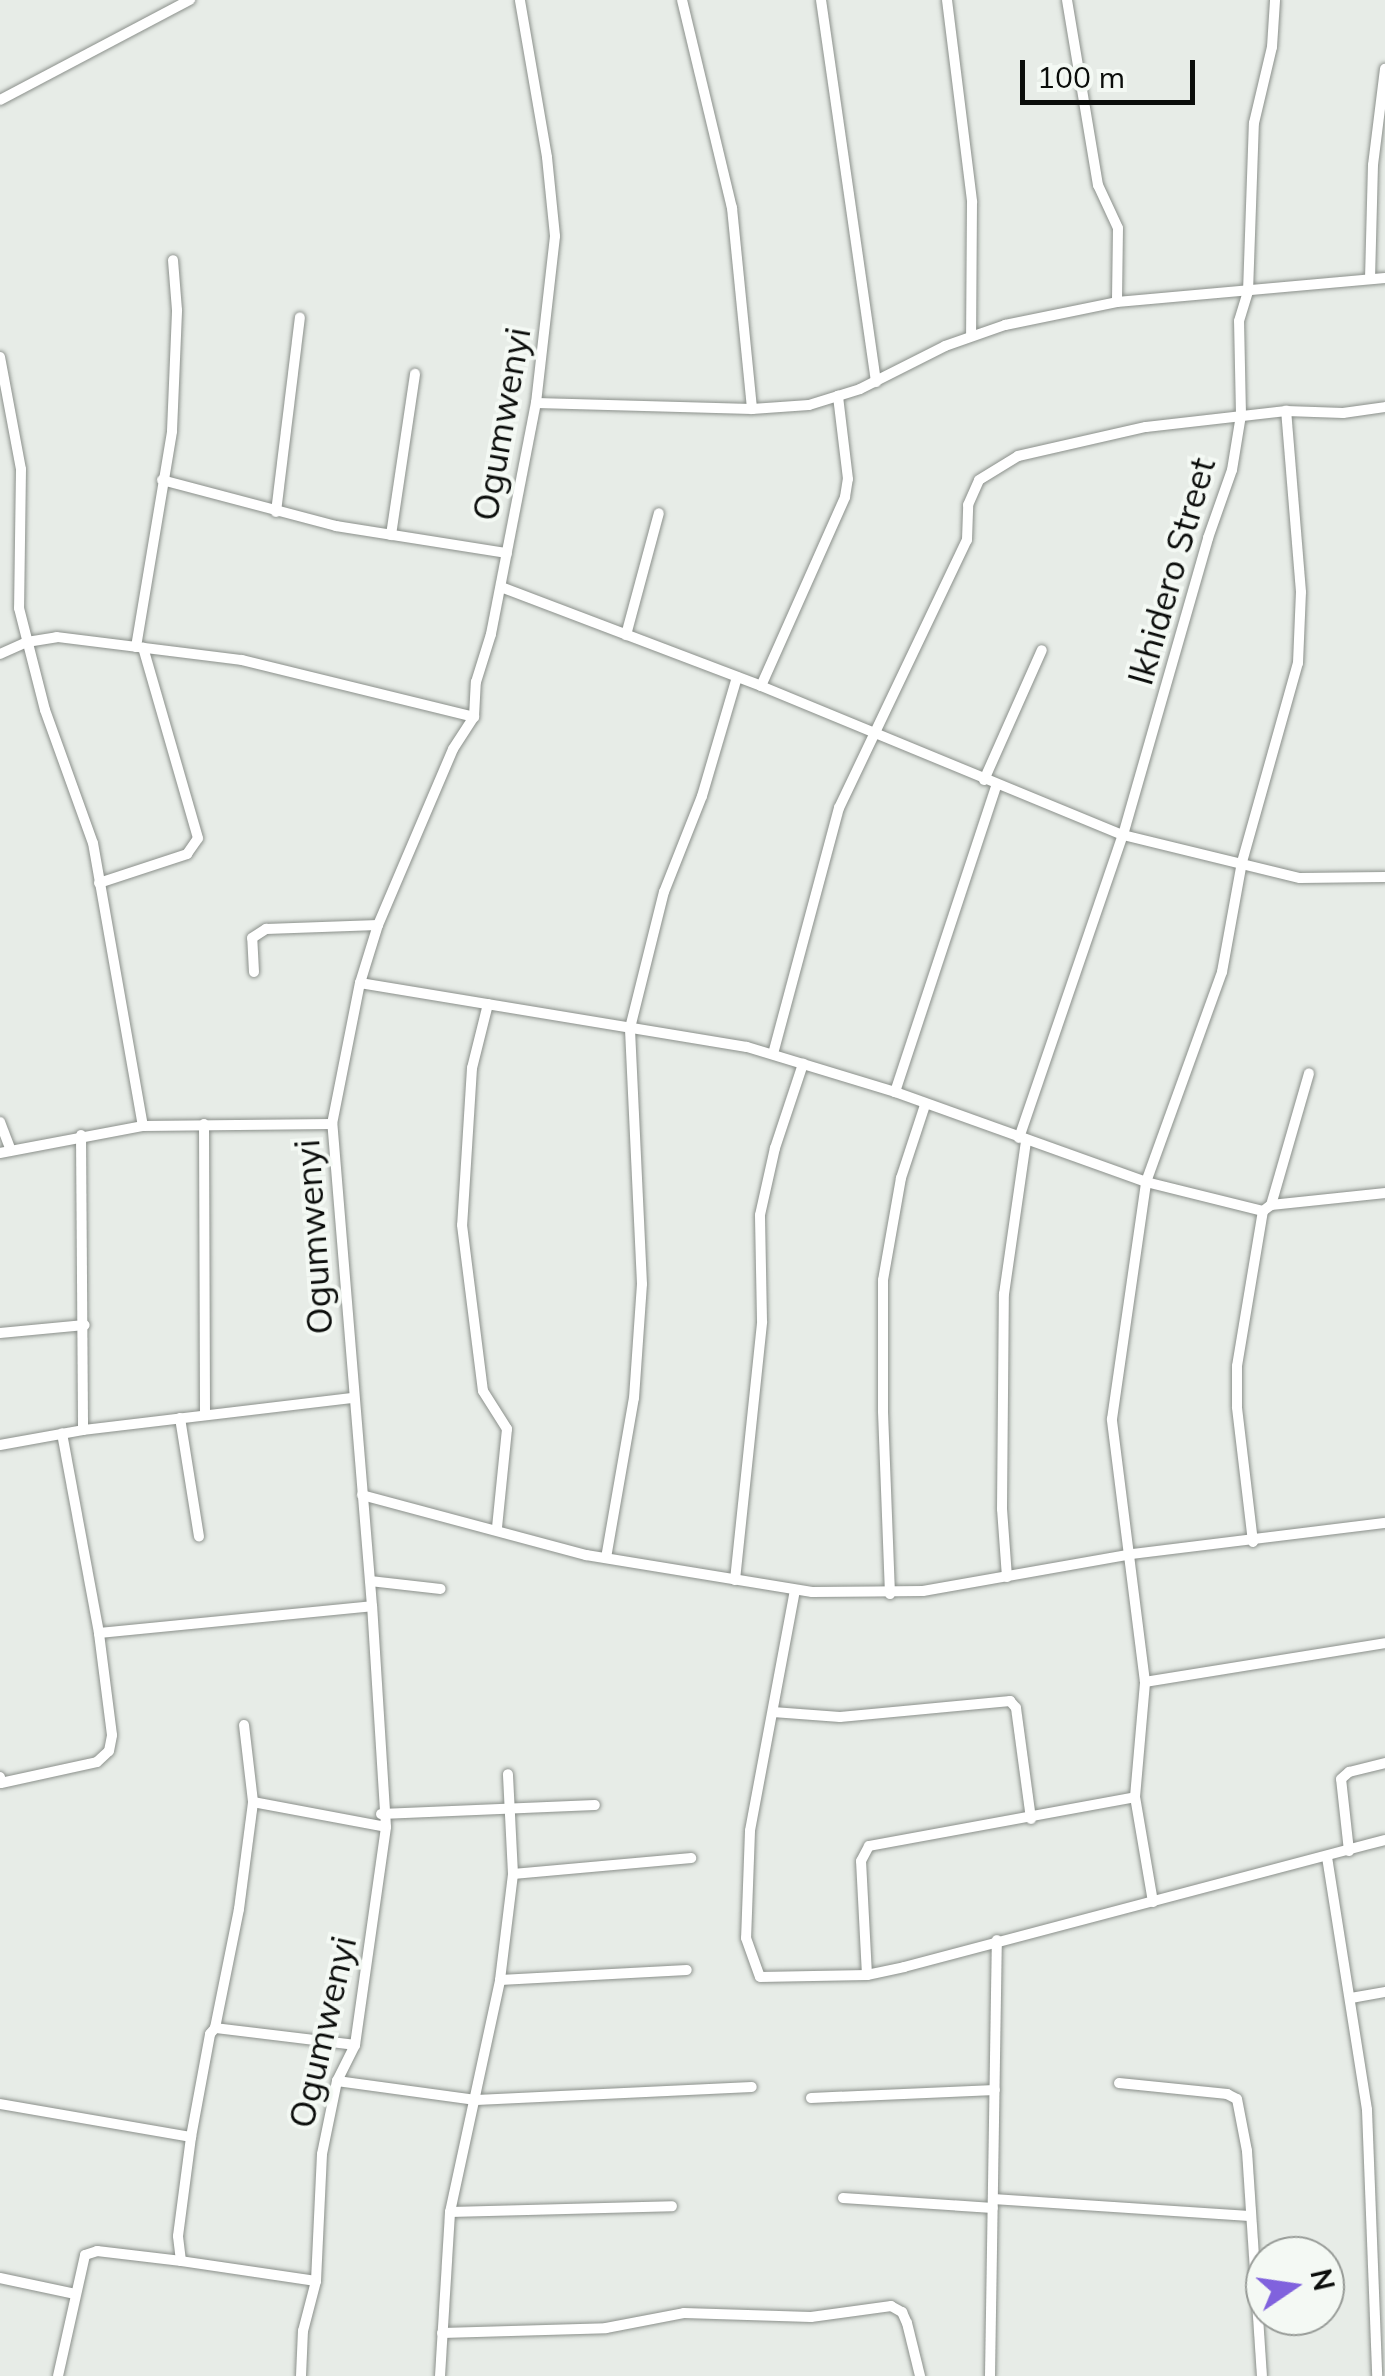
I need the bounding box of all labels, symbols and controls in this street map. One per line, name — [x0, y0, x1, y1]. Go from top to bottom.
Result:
scale bar — [1025, 40, 1200, 102]
text: 100 m — [1037, 58, 1125, 96]
street label: Ogumwenyi — [463, 324, 539, 524]
street label: Ikhidero Street — [1119, 453, 1223, 689]
street label: Ogumwenyi — [285, 1138, 341, 1336]
street label: Ogumwenyi — [280, 1932, 364, 2132]
north arrow — [1245, 2236, 1345, 2336]
text: N — [1303, 2265, 1342, 2294]

